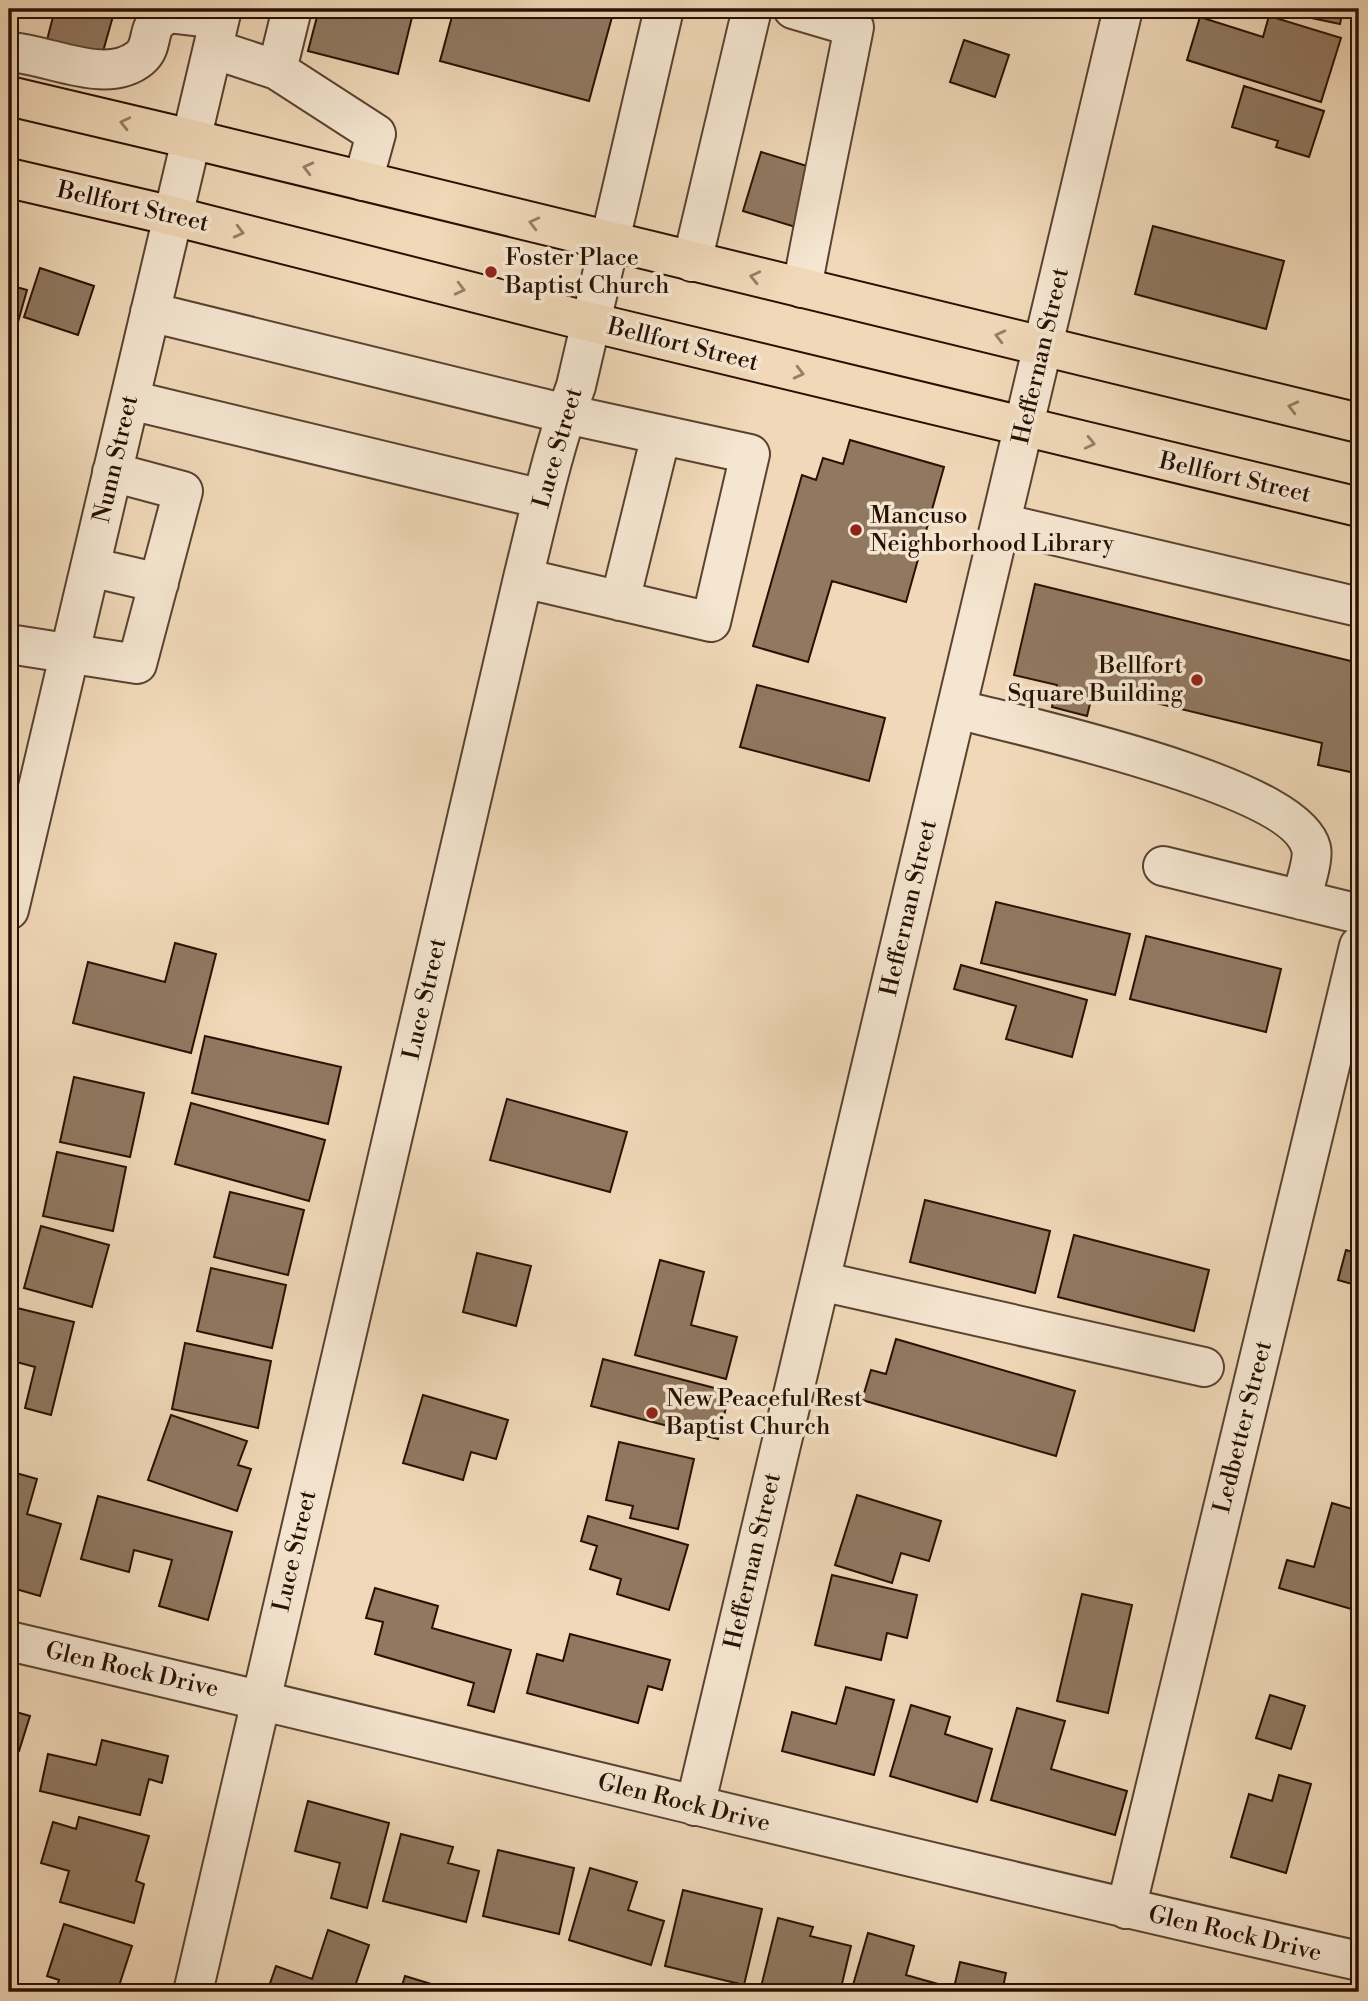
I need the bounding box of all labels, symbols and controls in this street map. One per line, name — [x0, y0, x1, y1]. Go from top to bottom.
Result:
one-way arrow — [119, 117, 131, 131]
one-way arrow — [302, 161, 314, 176]
street label: Bellfort Street — [53, 175, 212, 239]
one-way arrow — [528, 217, 540, 231]
one-way arrow — [233, 224, 245, 238]
place label: Foster Place Baptist Church — [504, 243, 669, 301]
marker: Foster Place Baptist Church — [483, 264, 499, 280]
street label: Heffernan Street — [1006, 264, 1076, 447]
one-way arrow — [749, 271, 761, 285]
one-way arrow — [453, 281, 465, 295]
street label: Bellfort Street — [603, 312, 762, 378]
one-way arrow — [994, 330, 1006, 344]
one-way arrow — [793, 365, 805, 379]
street label: Luce Street — [527, 384, 590, 512]
street label: Nunn Street — [87, 392, 145, 526]
one-way arrow — [1287, 400, 1299, 415]
one-way arrow — [1084, 435, 1096, 449]
street label: Bellfort Street — [1155, 446, 1314, 510]
place label: Mancuso Neighborhood Library — [870, 501, 1114, 559]
marker: Mancuso Neighborhood Library — [848, 522, 864, 538]
place label: Bellfort Square Building — [1007, 651, 1184, 709]
marker: Bellfort Square Building — [1189, 672, 1205, 688]
street label: Heffernan Street — [874, 816, 944, 999]
street label: Luce Street — [396, 935, 454, 1063]
street label: Ledbetter Street — [1207, 1337, 1279, 1516]
place label: New Peaceful Rest Baptist Church — [665, 1384, 863, 1442]
marker: New Peaceful Rest Baptist Church — [644, 1405, 660, 1421]
street label: Heffernan Street — [718, 1469, 788, 1652]
street label: Luce Street — [266, 1487, 324, 1615]
street label: Glen Rock Drive — [43, 1636, 221, 1704]
street label: Glen Rock Drive — [595, 1767, 773, 1839]
street label: Glen Rock Drive — [1146, 1900, 1324, 1968]

